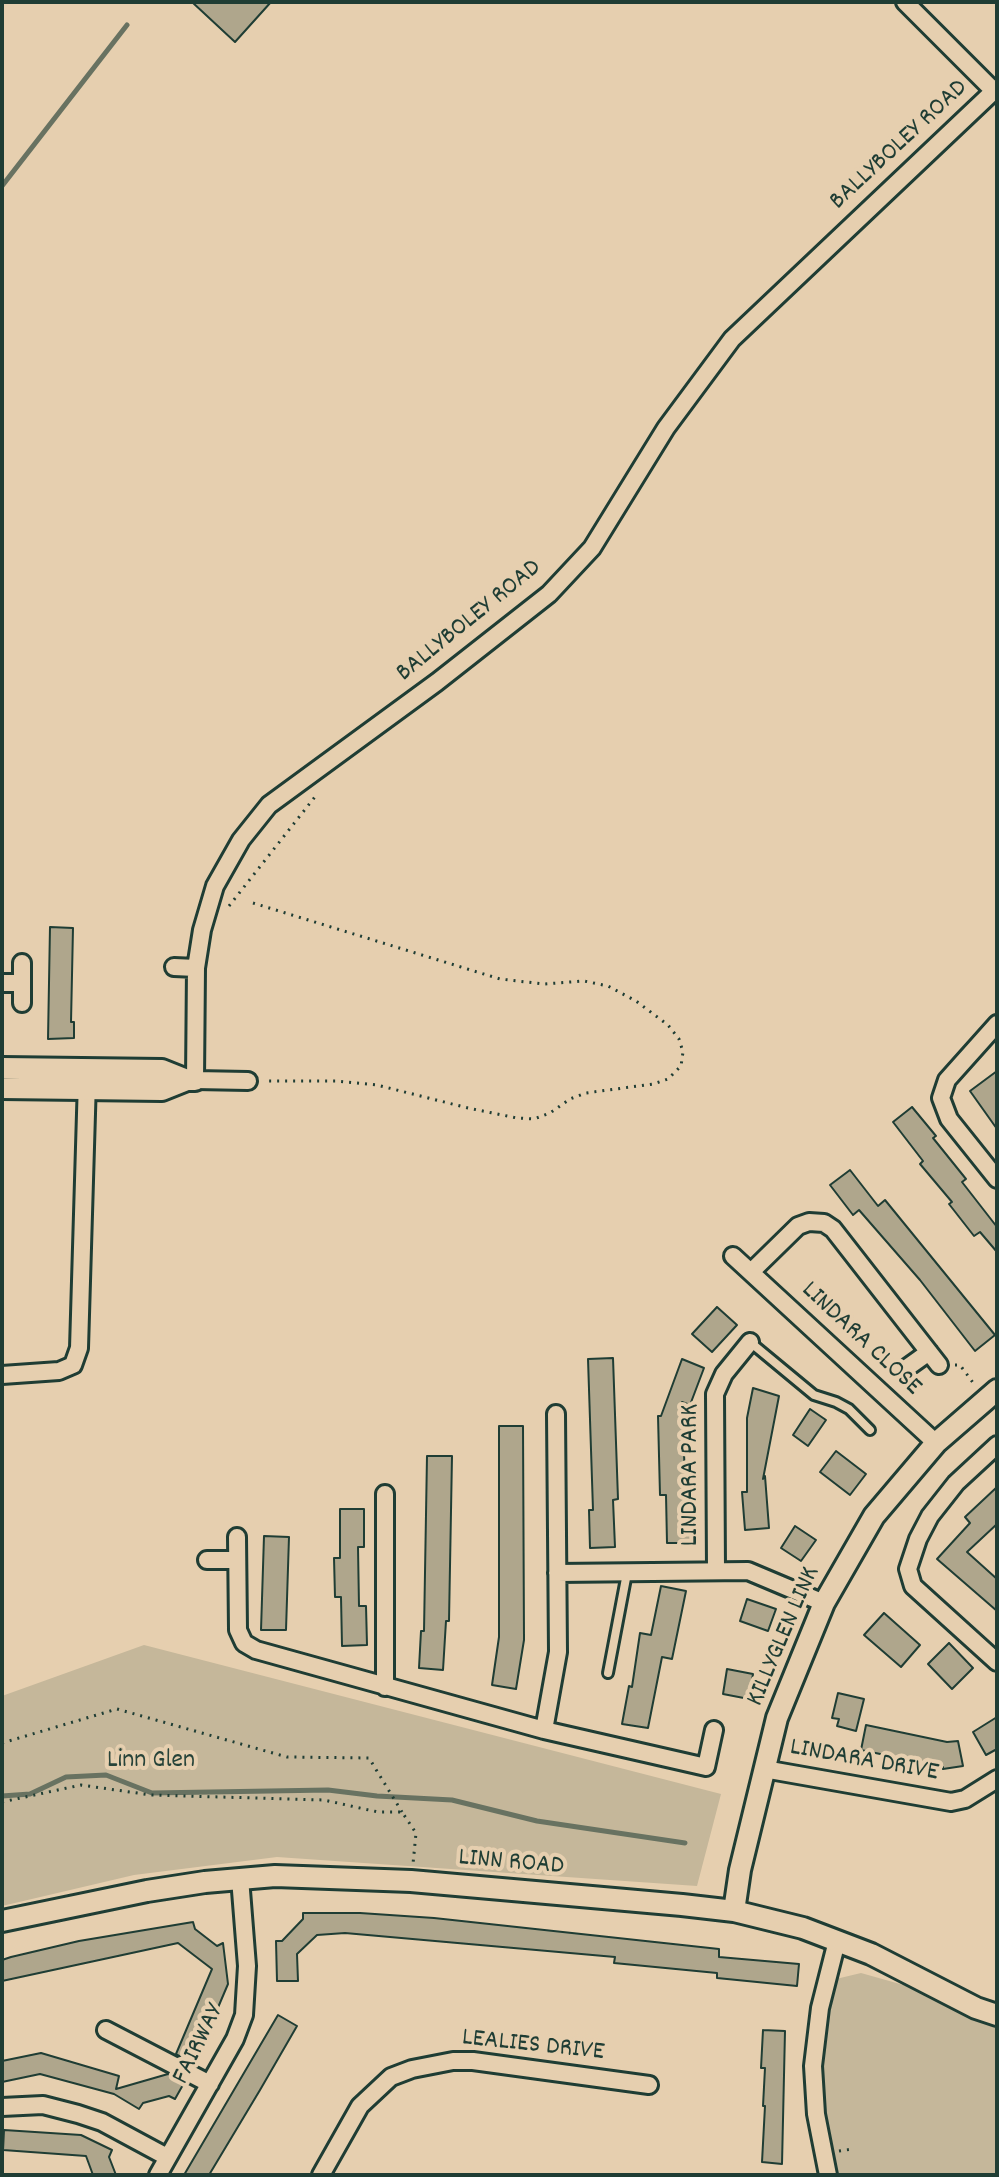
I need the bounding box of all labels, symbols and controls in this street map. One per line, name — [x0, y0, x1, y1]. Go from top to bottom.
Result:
street label: BALLYBOLEY ROAD — [824, 74, 976, 218]
street label: BALLYBOLEY ROAD — [391, 554, 549, 690]
street label: LINDARA CLOSE — [793, 1276, 927, 1404]
street label: LINDARA PARK — [676, 1404, 708, 1546]
street label: KILLYGLEN LINK — [742, 1562, 828, 1712]
street label: LINDARA DRIVE — [787, 1734, 941, 1790]
park label: Linn Glen — [107, 1746, 195, 1778]
street label: LINN ROAD — [457, 1844, 565, 1884]
street label: FAIRWAY — [167, 2000, 233, 2090]
street label: LEALIES DRIVE — [460, 2024, 606, 2070]

